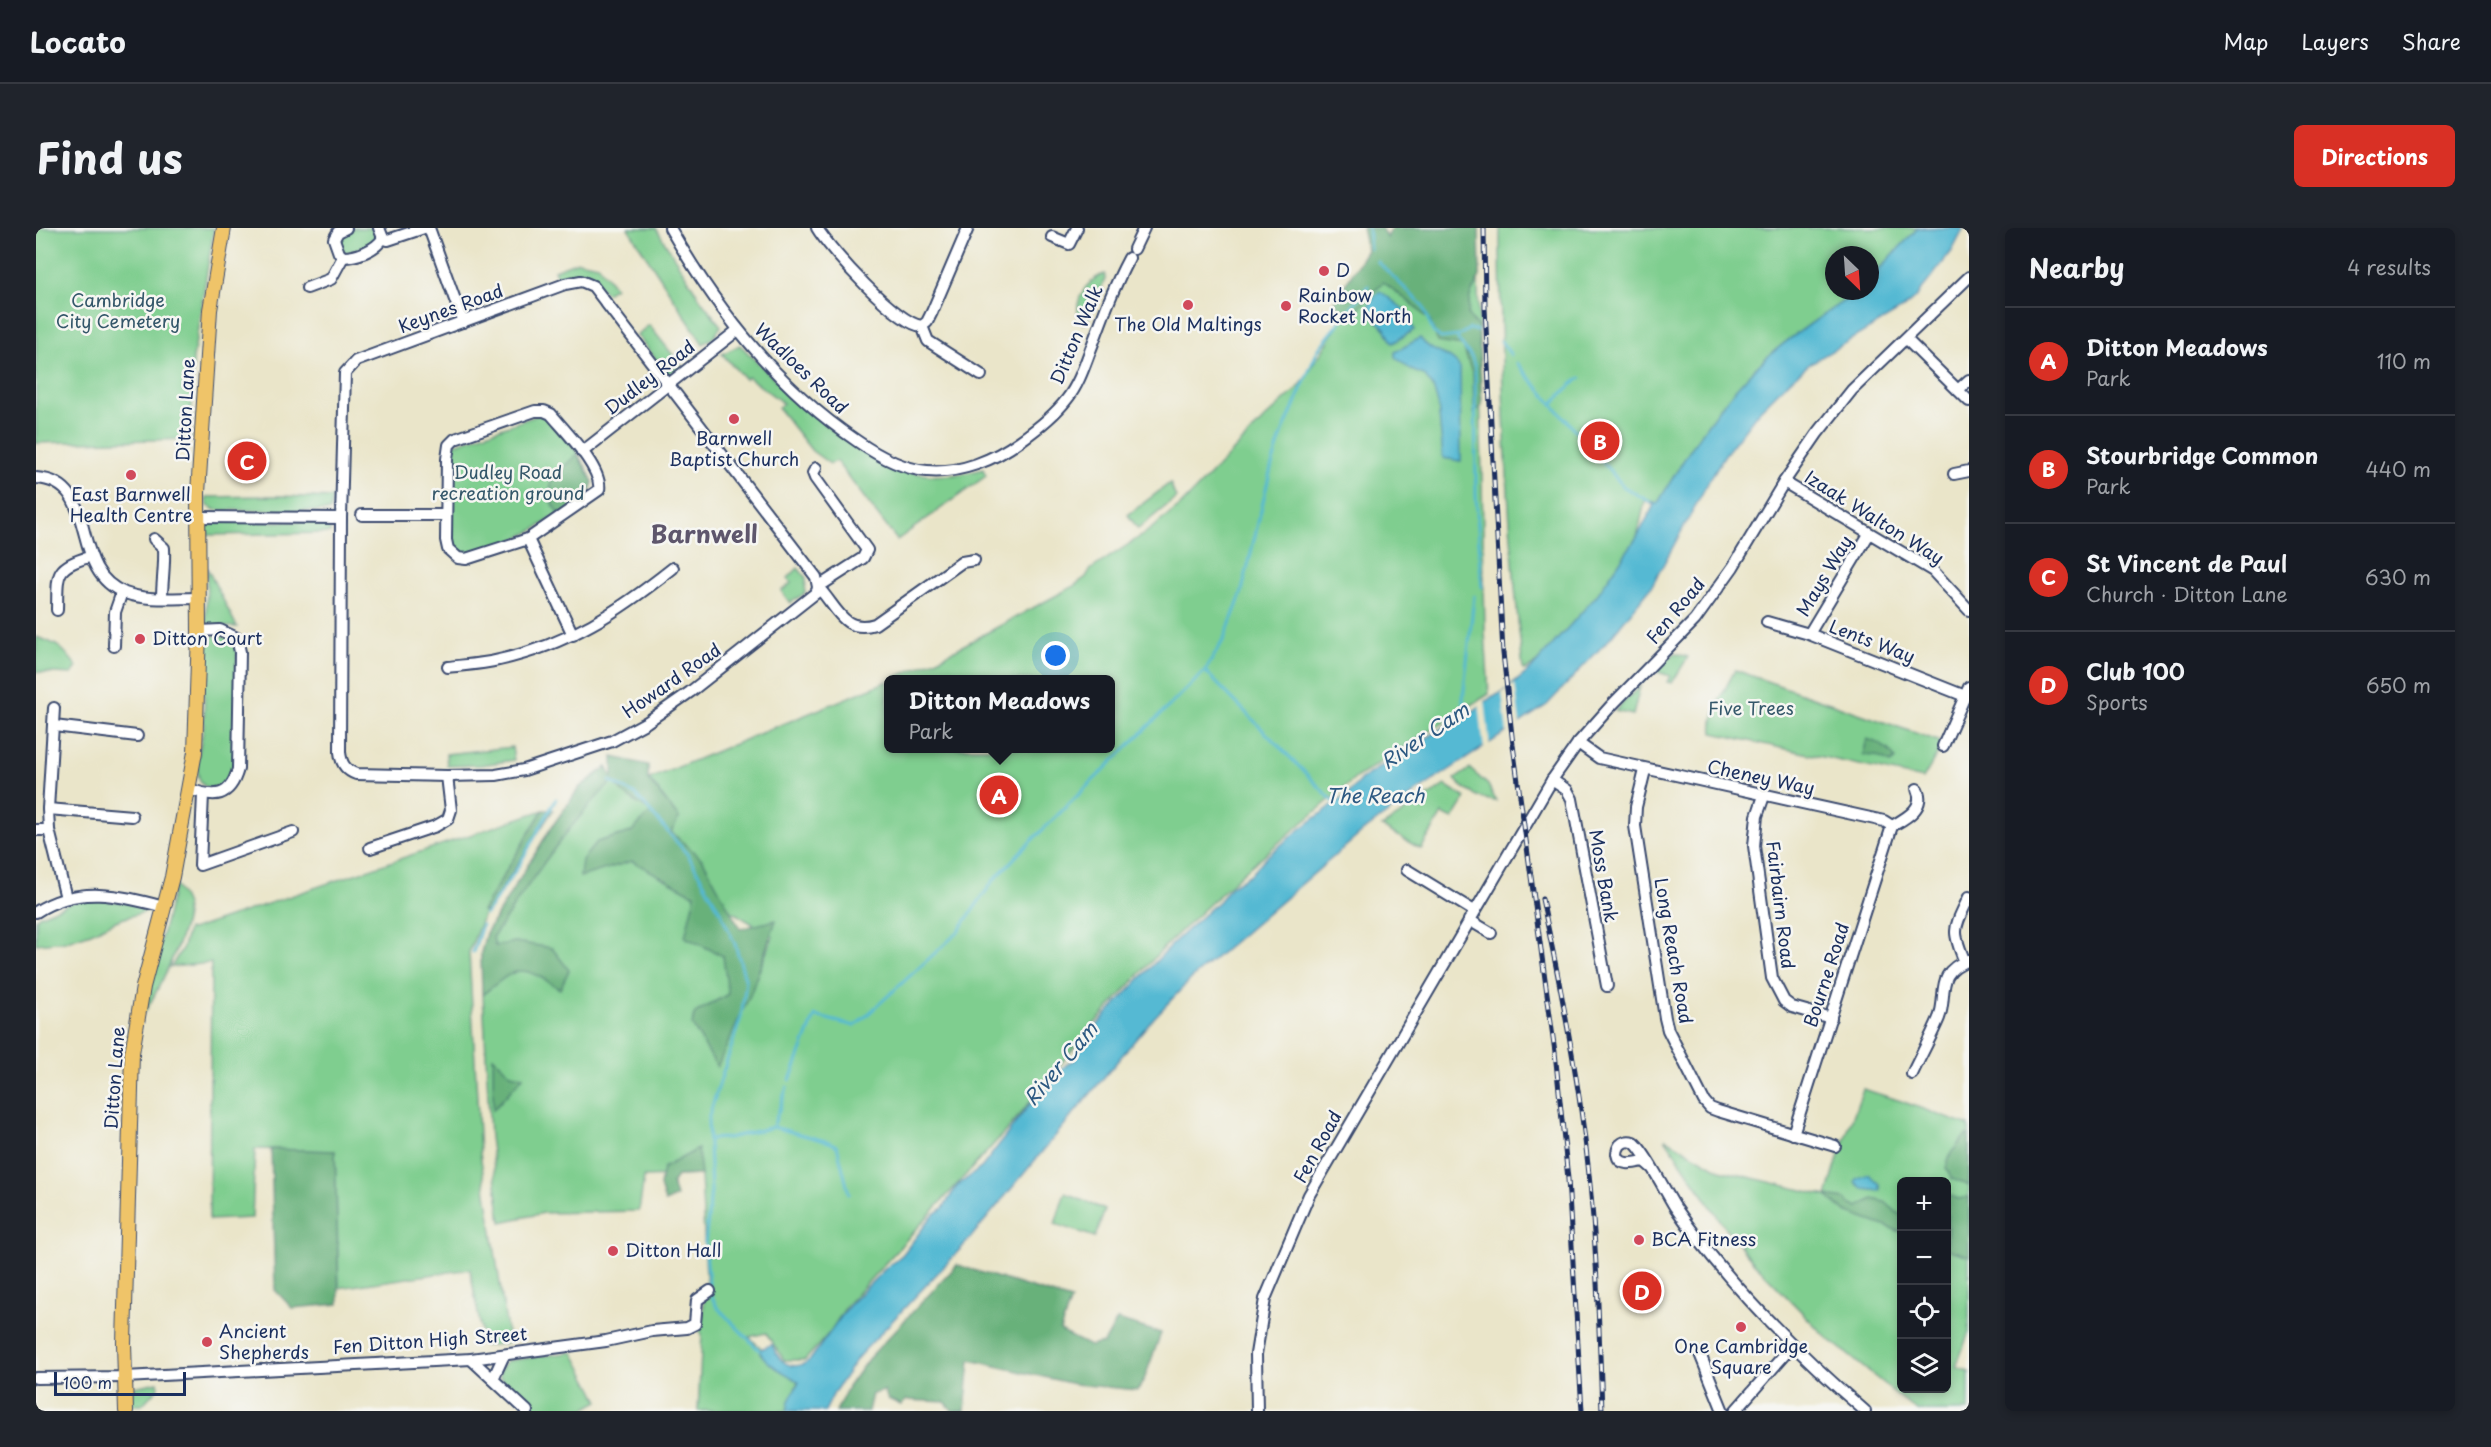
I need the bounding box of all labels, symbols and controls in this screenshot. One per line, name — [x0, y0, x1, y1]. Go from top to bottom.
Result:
text: Locato — [30, 20, 126, 63]
text: Map — [2224, 25, 2268, 57]
text: Layers — [2301, 25, 2369, 57]
text: Share — [2402, 25, 2461, 57]
text: Find us — [36, 125, 183, 188]
button: Directions — [2294, 125, 2455, 187]
north arrow — [1825, 246, 1879, 300]
text: Nearby — [2029, 248, 2124, 287]
text: 4 results — [2347, 252, 2431, 282]
place label: D — [1336, 256, 1350, 283]
marker: D — [1317, 264, 1331, 278]
street label: Keynes Road — [394, 276, 507, 339]
street label: Ditton Walk — [1043, 280, 1109, 388]
place label: Rainbow Rocket North — [1298, 281, 1411, 329]
park label: Cambridge City Cemetery — [56, 286, 180, 334]
marker: The Old Maltings — [1181, 298, 1195, 312]
marker: Rainbow Rocket North — [1279, 299, 1293, 313]
place label: The Old Maltings — [1114, 310, 1262, 337]
street label: Wadloes Road — [749, 316, 855, 420]
text: Ditton Meadows — [2086, 330, 2268, 363]
street label: Dudley Road — [598, 333, 700, 421]
text: A — [2041, 346, 2056, 376]
text: 110 m — [2377, 346, 2431, 376]
street label: Ditton Lane — [168, 358, 201, 462]
text: Park — [2086, 363, 2131, 393]
marker: Barnwell Baptist Church — [727, 412, 741, 426]
pin: B — [1580, 418, 1620, 464]
place label: Barnwell Baptist Church — [669, 424, 799, 472]
pin: C — [228, 438, 266, 484]
text: Stourbridge Common — [2086, 438, 2318, 471]
text: B — [2042, 454, 2055, 484]
text: 440 m — [2366, 454, 2431, 484]
park label: Dudley Road recreation ground — [431, 458, 585, 506]
street label: Izaak Walton Way — [1800, 463, 1950, 571]
marker: East Barnwell Health Centre — [124, 468, 138, 482]
text: Park — [2086, 471, 2131, 501]
place label: East Barnwell Health Centre — [70, 480, 192, 528]
district label: Barnwell — [650, 515, 758, 551]
street label: Mays Way — [1789, 529, 1859, 621]
text: St Vincent de Paul — [2086, 546, 2287, 579]
text: C — [2041, 562, 2056, 592]
text: 630 m — [2365, 562, 2431, 592]
street label: Fen Road — [1639, 571, 1711, 649]
text: Church · Ditton Lane — [2086, 579, 2288, 609]
street label: Lents Way — [1826, 612, 1920, 669]
place label: Ditton Court — [152, 624, 262, 651]
marker: Ditton Court — [133, 632, 147, 646]
street label: Howard Road — [616, 636, 726, 724]
your location — [1041, 641, 1070, 670]
text: Club 100 — [2086, 654, 2185, 687]
text: D — [2041, 670, 2056, 700]
text: 650 m — [2366, 670, 2431, 700]
popup — [884, 675, 1115, 753]
text: Ditton Meadows — [909, 683, 1090, 716]
text: Sports — [2086, 687, 2148, 717]
water label: River Cam — [1374, 694, 1475, 776]
park label: Five Trees — [1708, 694, 1794, 721]
text: Park — [909, 716, 953, 746]
street label: Cheney Way — [1705, 752, 1818, 801]
pin: A — [980, 772, 1018, 818]
water label: The Reach — [1326, 780, 1425, 810]
street label: Moss Bank — [1583, 827, 1626, 924]
street label: Fairbairn Road — [1760, 839, 1803, 970]
street label: Long Reach Road — [1648, 876, 1701, 1026]
street label: Bourne Road — [1796, 919, 1855, 1030]
water label: River Cam — [1016, 1014, 1105, 1112]
street label: Ditton Lane — [96, 1025, 131, 1130]
street label: Fen Road — [1286, 1105, 1348, 1187]
map controls — [1897, 1177, 1951, 1393]
button: + — [1897, 1177, 1951, 1231]
place label: BCA Fitness — [1651, 1225, 1756, 1252]
button: − — [1897, 1231, 1951, 1285]
marker: BCA Fitness — [1632, 1233, 1646, 1247]
place label: Ditton Hall — [625, 1236, 721, 1263]
marker: Ditton Hall — [606, 1244, 620, 1258]
pin: D — [1622, 1268, 1662, 1314]
button: locate — [1897, 1285, 1951, 1339]
place label: Ancient Shepherds — [219, 1317, 309, 1365]
street label: Fen Ditton High Street — [332, 1319, 528, 1360]
marker: One Cambridge Square — [1734, 1320, 1748, 1334]
place label: One Cambridge Square — [1674, 1332, 1808, 1380]
marker: Ancient Shepherds — [200, 1335, 214, 1349]
button: layers — [1897, 1339, 1951, 1393]
scale bar — [54, 1369, 186, 1396]
text: 100 m — [63, 1370, 112, 1394]

